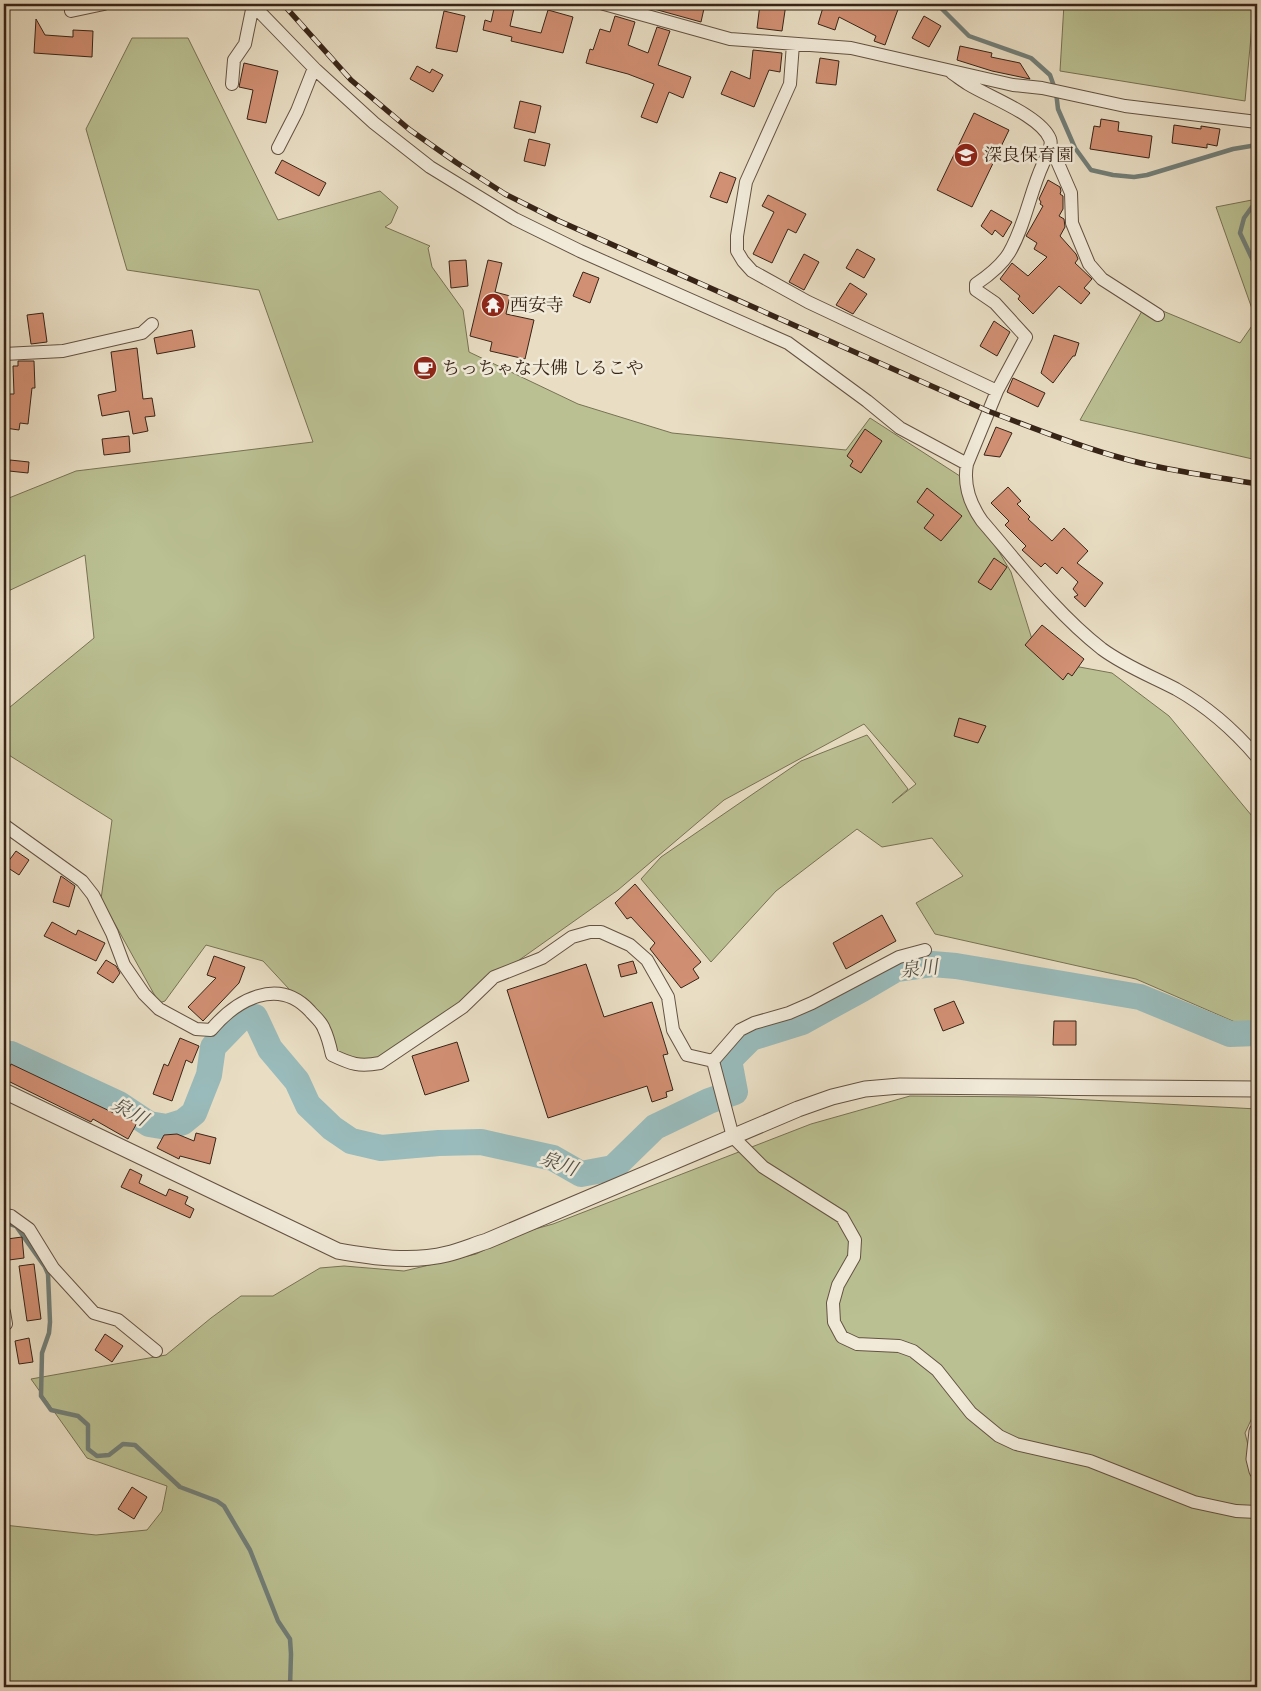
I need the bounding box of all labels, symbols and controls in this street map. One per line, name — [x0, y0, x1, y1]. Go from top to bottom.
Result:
school or university icon: 深良保育園 — [953, 142, 979, 168]
place label: 深良保育園 — [984, 144, 1074, 167]
temple icon: 西安寺 — [480, 292, 506, 318]
place label: 西安寺 — [510, 294, 564, 317]
cafe icon: ちっちゃな大佛 しるこや — [412, 355, 438, 381]
place label: ちっちゃな大佛 しるこや — [442, 357, 644, 380]
water label: 泉川 — [899, 955, 941, 983]
water label: 泉川 — [107, 1092, 154, 1133]
water label: 泉川 — [537, 1146, 582, 1182]

